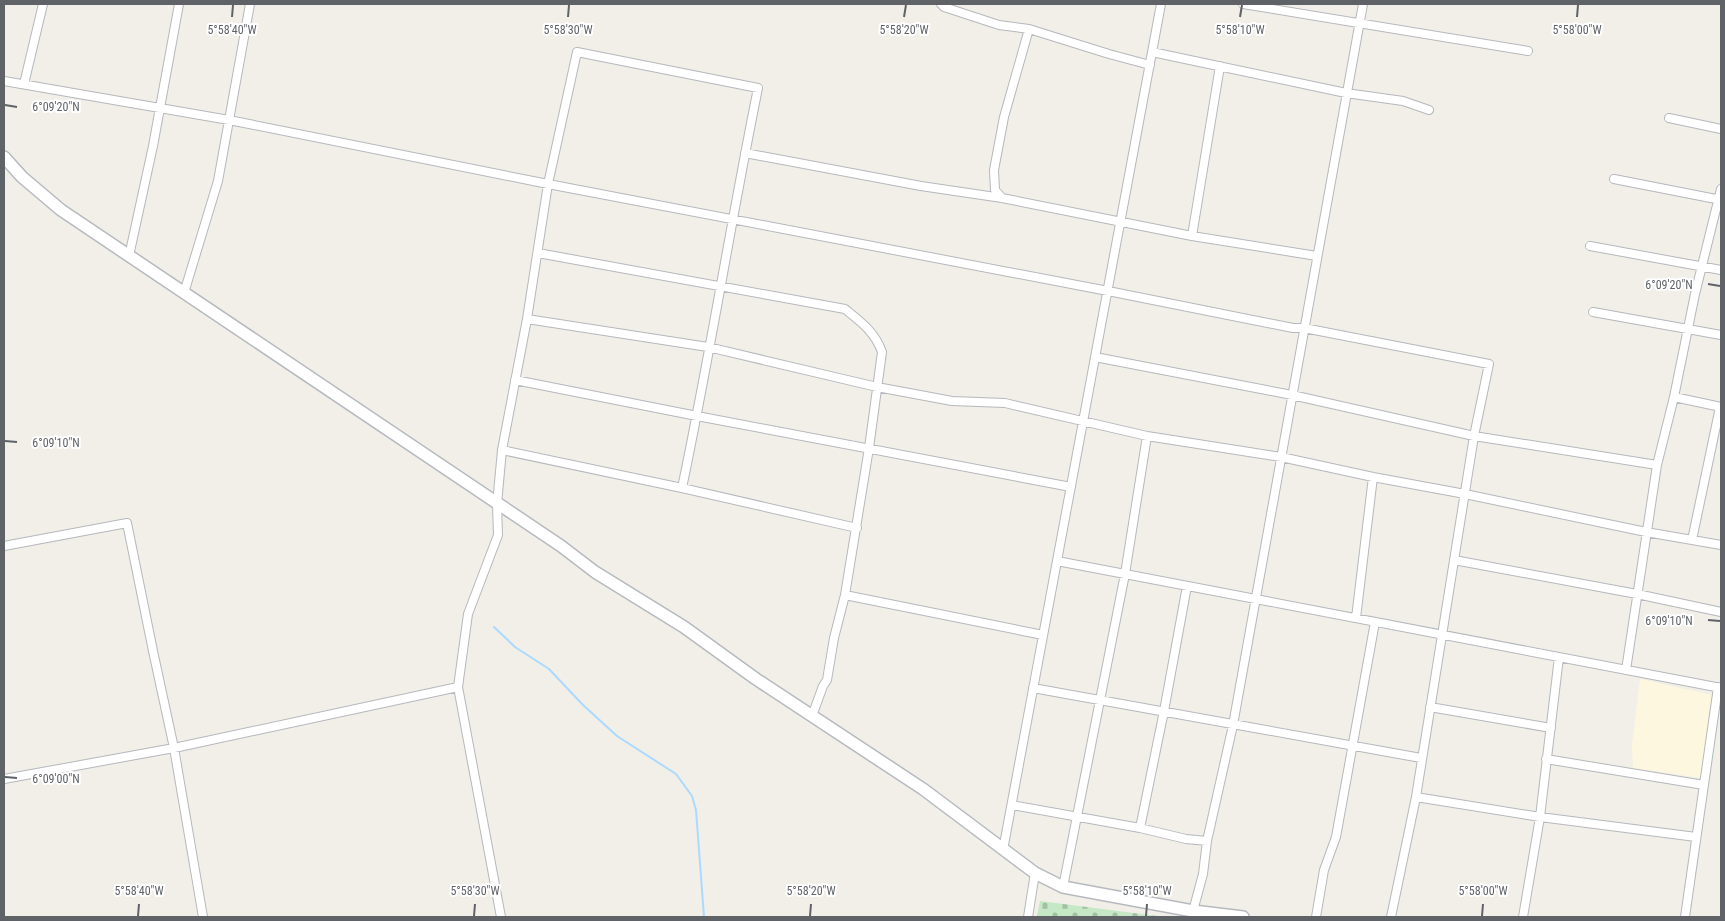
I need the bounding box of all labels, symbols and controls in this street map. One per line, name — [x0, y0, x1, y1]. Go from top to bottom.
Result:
text: 5°58'40"W — [207, 23, 257, 37]
text: 5°58'30"W — [543, 23, 593, 37]
text: 5°58'20"W — [879, 23, 929, 37]
text: 5°58'10"W — [1215, 23, 1265, 37]
text: 5°58'00"W — [1552, 23, 1602, 37]
text: 6°09'20"N — [32, 100, 80, 114]
text: 6°09'20"N — [1645, 278, 1693, 292]
text: 6°09'10"N — [32, 436, 80, 450]
text: 6°09'10"N — [1645, 614, 1693, 628]
text: 6°09'00"N — [32, 772, 80, 786]
text: 5°58'40"W — [114, 884, 164, 898]
text: 5°58'30"W — [450, 884, 500, 898]
text: 5°58'20"W — [786, 884, 836, 898]
text: 5°58'10"W — [1122, 884, 1172, 898]
text: 5°58'00"W — [1458, 884, 1508, 898]

